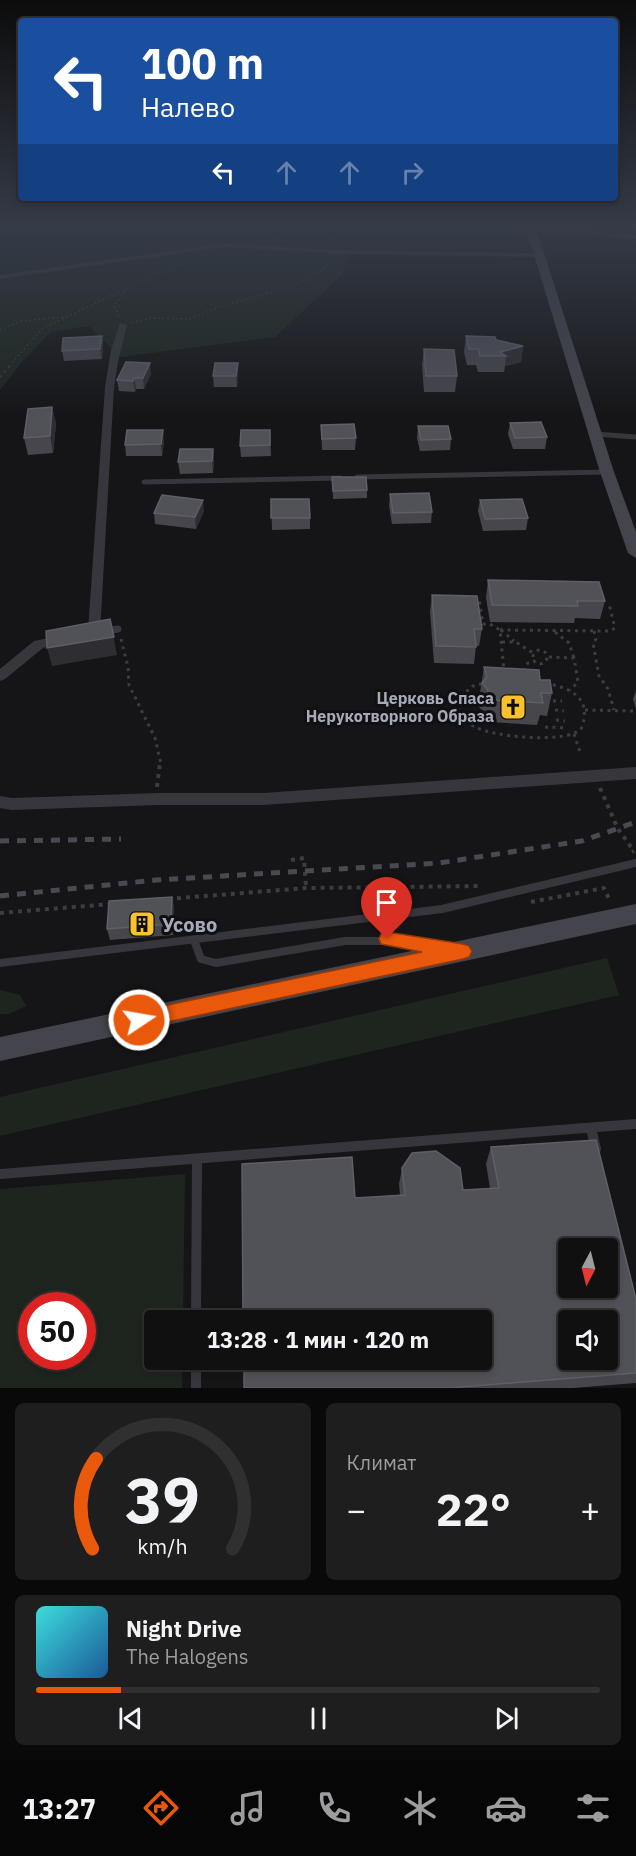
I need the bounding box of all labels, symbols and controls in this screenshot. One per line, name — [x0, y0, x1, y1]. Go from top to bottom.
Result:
text: 100 m — [141, 36, 264, 91]
icon: left — [42, 42, 120, 120]
text: Налево — [141, 89, 235, 124]
icon: left — [207, 156, 240, 189]
icon: ahead — [270, 156, 303, 189]
icon: ahead — [333, 156, 366, 189]
icon: right — [396, 156, 429, 189]
place label: Церковь Спаса Нерукотворного Образа — [306, 688, 494, 726]
church icon: Церковь Спаса Нерукотворного Образа — [498, 692, 528, 722]
pin — [361, 877, 412, 939]
icon: arrive — [370, 886, 403, 919]
building icon: Усово — [127, 909, 157, 939]
place label: Усово — [162, 911, 217, 938]
position arrow — [107, 988, 171, 1052]
north arrow — [558, 1238, 618, 1298]
map controls — [558, 1238, 618, 1370]
speed limit sign: 50 — [18, 1292, 96, 1370]
button: sound — [558, 1310, 618, 1370]
text: 13:28 · 1 мин · 120 m — [207, 1325, 429, 1354]
text: Климат — [347, 1449, 417, 1476]
text: 39 — [125, 1459, 200, 1540]
text: 22° — [436, 1480, 511, 1538]
text: − — [347, 1488, 366, 1531]
text: + — [580, 1488, 600, 1531]
text: km/h — [138, 1532, 188, 1560]
text: Night Drive — [126, 1614, 242, 1643]
text: The Halogens — [126, 1643, 248, 1670]
icon: previous — [114, 1702, 147, 1735]
icon: pause — [302, 1702, 335, 1735]
icon: next — [490, 1702, 523, 1735]
icon: directions — [140, 1787, 182, 1829]
icon: music — [227, 1787, 269, 1829]
icon: phone — [313, 1787, 355, 1829]
icon: climate — [399, 1787, 441, 1829]
icon: car — [485, 1787, 527, 1829]
icon: filters — [572, 1787, 614, 1829]
text: 13:27 — [22, 1791, 96, 1826]

